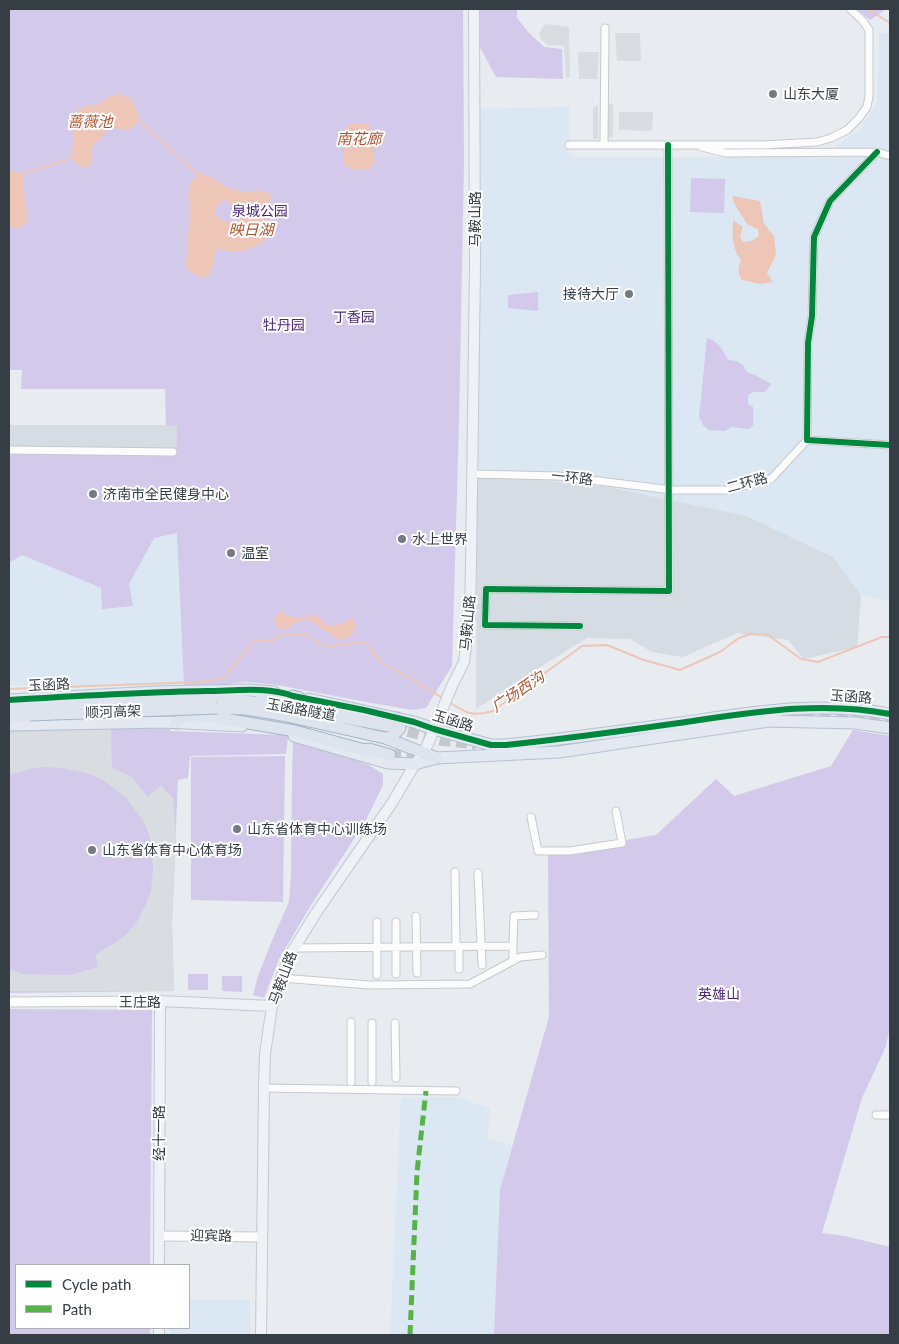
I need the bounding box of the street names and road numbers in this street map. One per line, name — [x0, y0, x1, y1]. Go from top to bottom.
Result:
street label: 马鞍山路 — [467, 191, 483, 247]
street label: 一环路 — [550, 467, 594, 489]
street label: 二环路 — [725, 469, 769, 497]
street label: 马鞍山路 — [457, 594, 479, 652]
street label: 玉函路 — [28, 676, 70, 694]
street label: 玉函路 — [829, 687, 873, 707]
street label: 玉函路隧道 — [265, 696, 337, 724]
street label: 顺河高架 — [85, 703, 141, 721]
street label: 玉函路 — [430, 707, 476, 735]
street label: 马鞍山路 — [266, 949, 300, 1007]
street label: 王庄路 — [119, 994, 161, 1010]
street label: 经十一路 — [151, 1105, 167, 1161]
street label: 迎宾路 — [190, 1227, 232, 1245]

